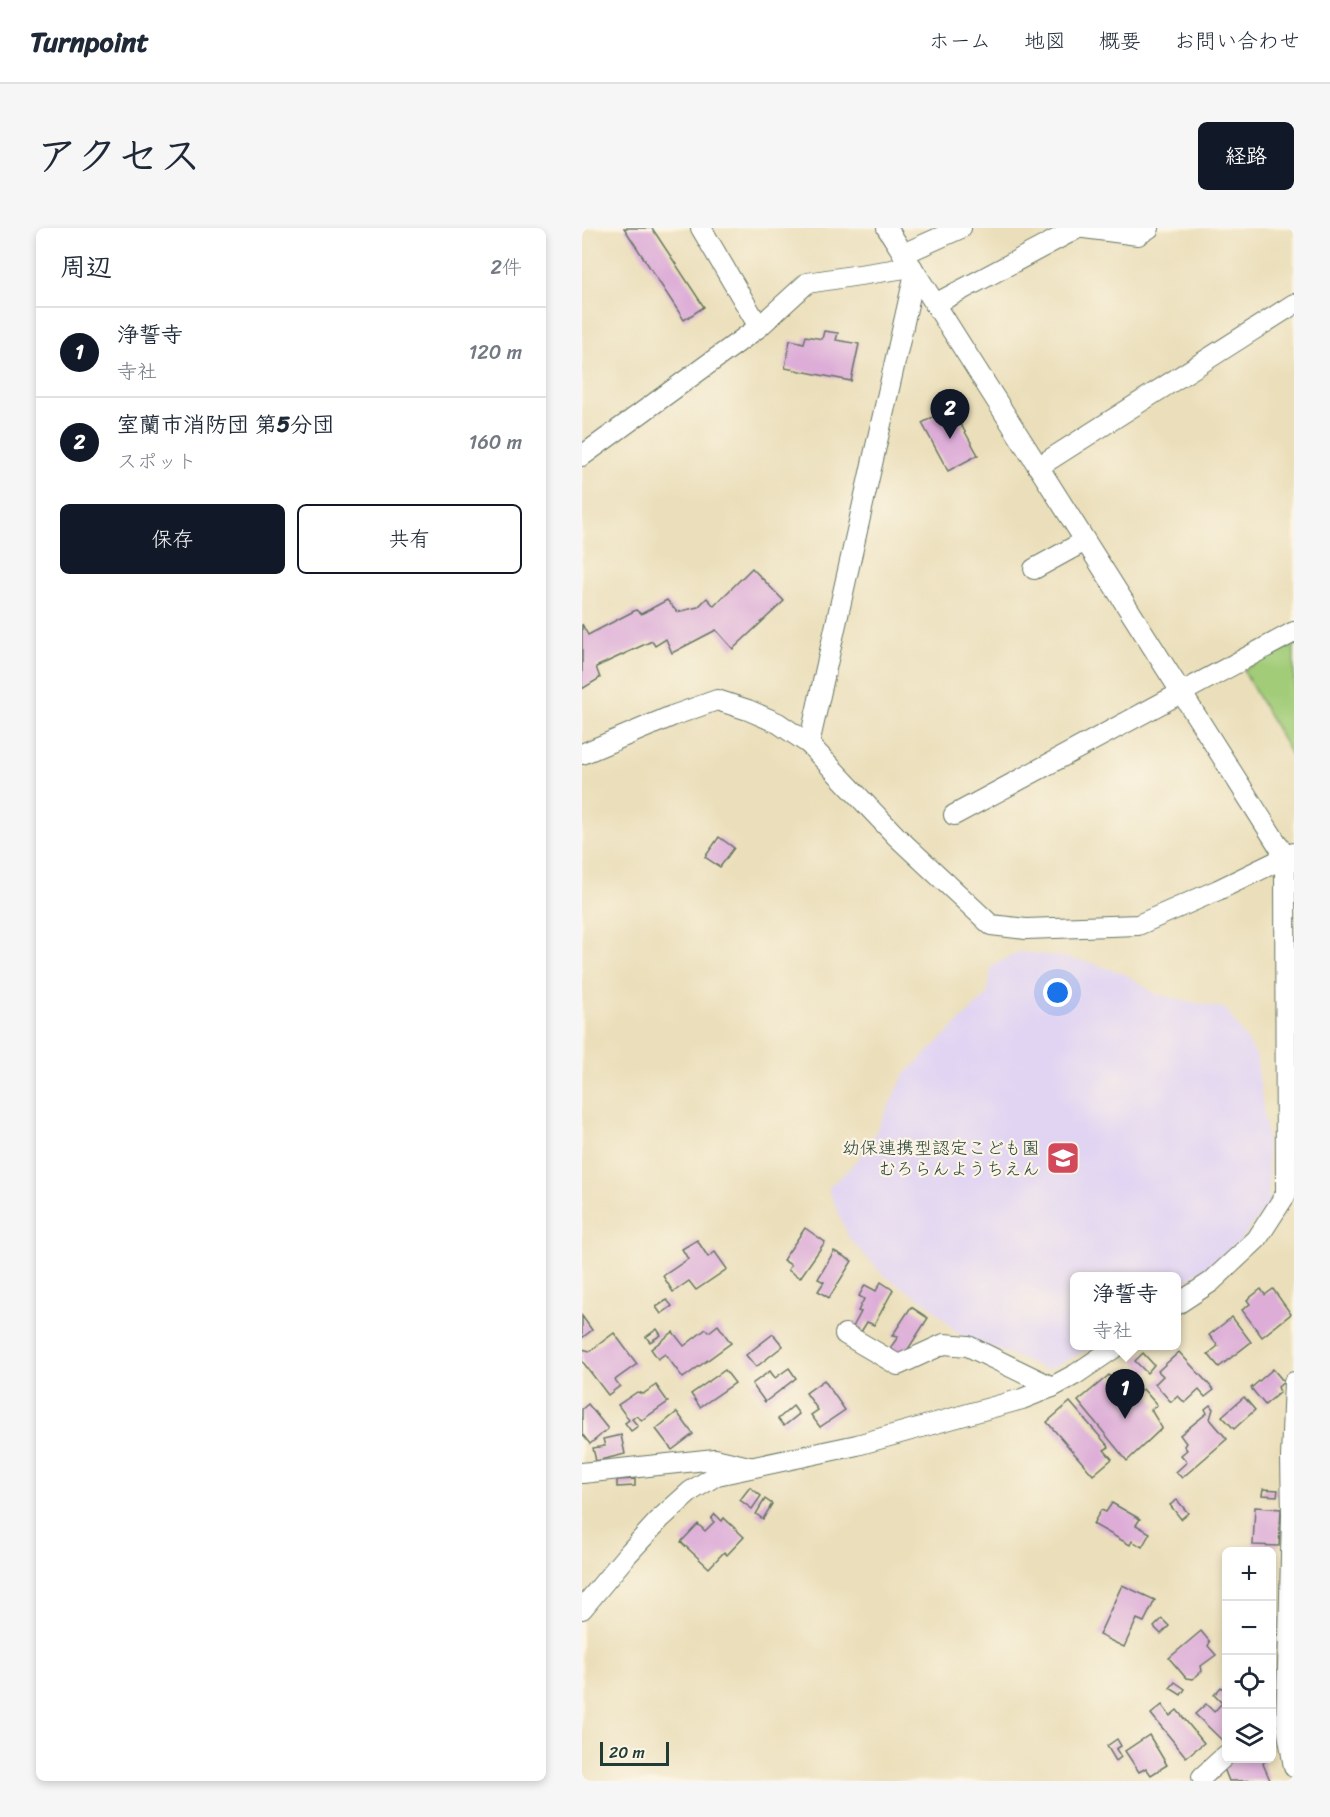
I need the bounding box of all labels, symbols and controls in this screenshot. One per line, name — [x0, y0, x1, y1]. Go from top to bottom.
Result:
text: Turnpoint — [30, 17, 149, 66]
text: ホーム — [929, 22, 991, 60]
text: 地図 — [1024, 22, 1066, 60]
text: 概要 — [1099, 22, 1141, 60]
text: お問い合わせ — [1174, 22, 1300, 60]
text: アクセス — [36, 119, 201, 193]
button: 経路 — [1198, 122, 1294, 190]
text: 周辺 — [60, 244, 112, 290]
text: 2件 — [490, 250, 522, 285]
text: 浄誓寺 — [117, 315, 183, 354]
text: 1 — [75, 335, 84, 370]
text: 120 m — [469, 335, 522, 370]
text: 寺社 — [117, 354, 157, 389]
pin: 2 — [930, 390, 970, 439]
text: 室蘭市消防団 第5分団 — [117, 405, 334, 444]
text: 2 — [74, 425, 85, 460]
text: 160 m — [469, 425, 522, 460]
text: スポット — [117, 444, 197, 479]
button: 保存 — [60, 504, 285, 574]
button: 共有 — [297, 504, 522, 574]
your location — [1043, 978, 1072, 1007]
place label: 幼保連携型認定こども園 むろらんようちえん — [842, 1132, 1040, 1185]
school or university icon: 幼保連携型認定こども園 むろらんようちえん — [1045, 1140, 1081, 1176]
popup — [1070, 1272, 1181, 1350]
text: 浄誓寺 — [1092, 1274, 1159, 1313]
text: 寺社 — [1092, 1313, 1132, 1348]
pin: 1 — [1106, 1370, 1144, 1419]
map controls — [1222, 1547, 1276, 1763]
button: + — [1222, 1547, 1276, 1601]
button: − — [1222, 1601, 1276, 1655]
button: locate — [1222, 1655, 1276, 1709]
button: layers — [1222, 1709, 1276, 1763]
text: 20 m — [609, 1738, 645, 1767]
scale bar — [600, 1739, 669, 1766]

